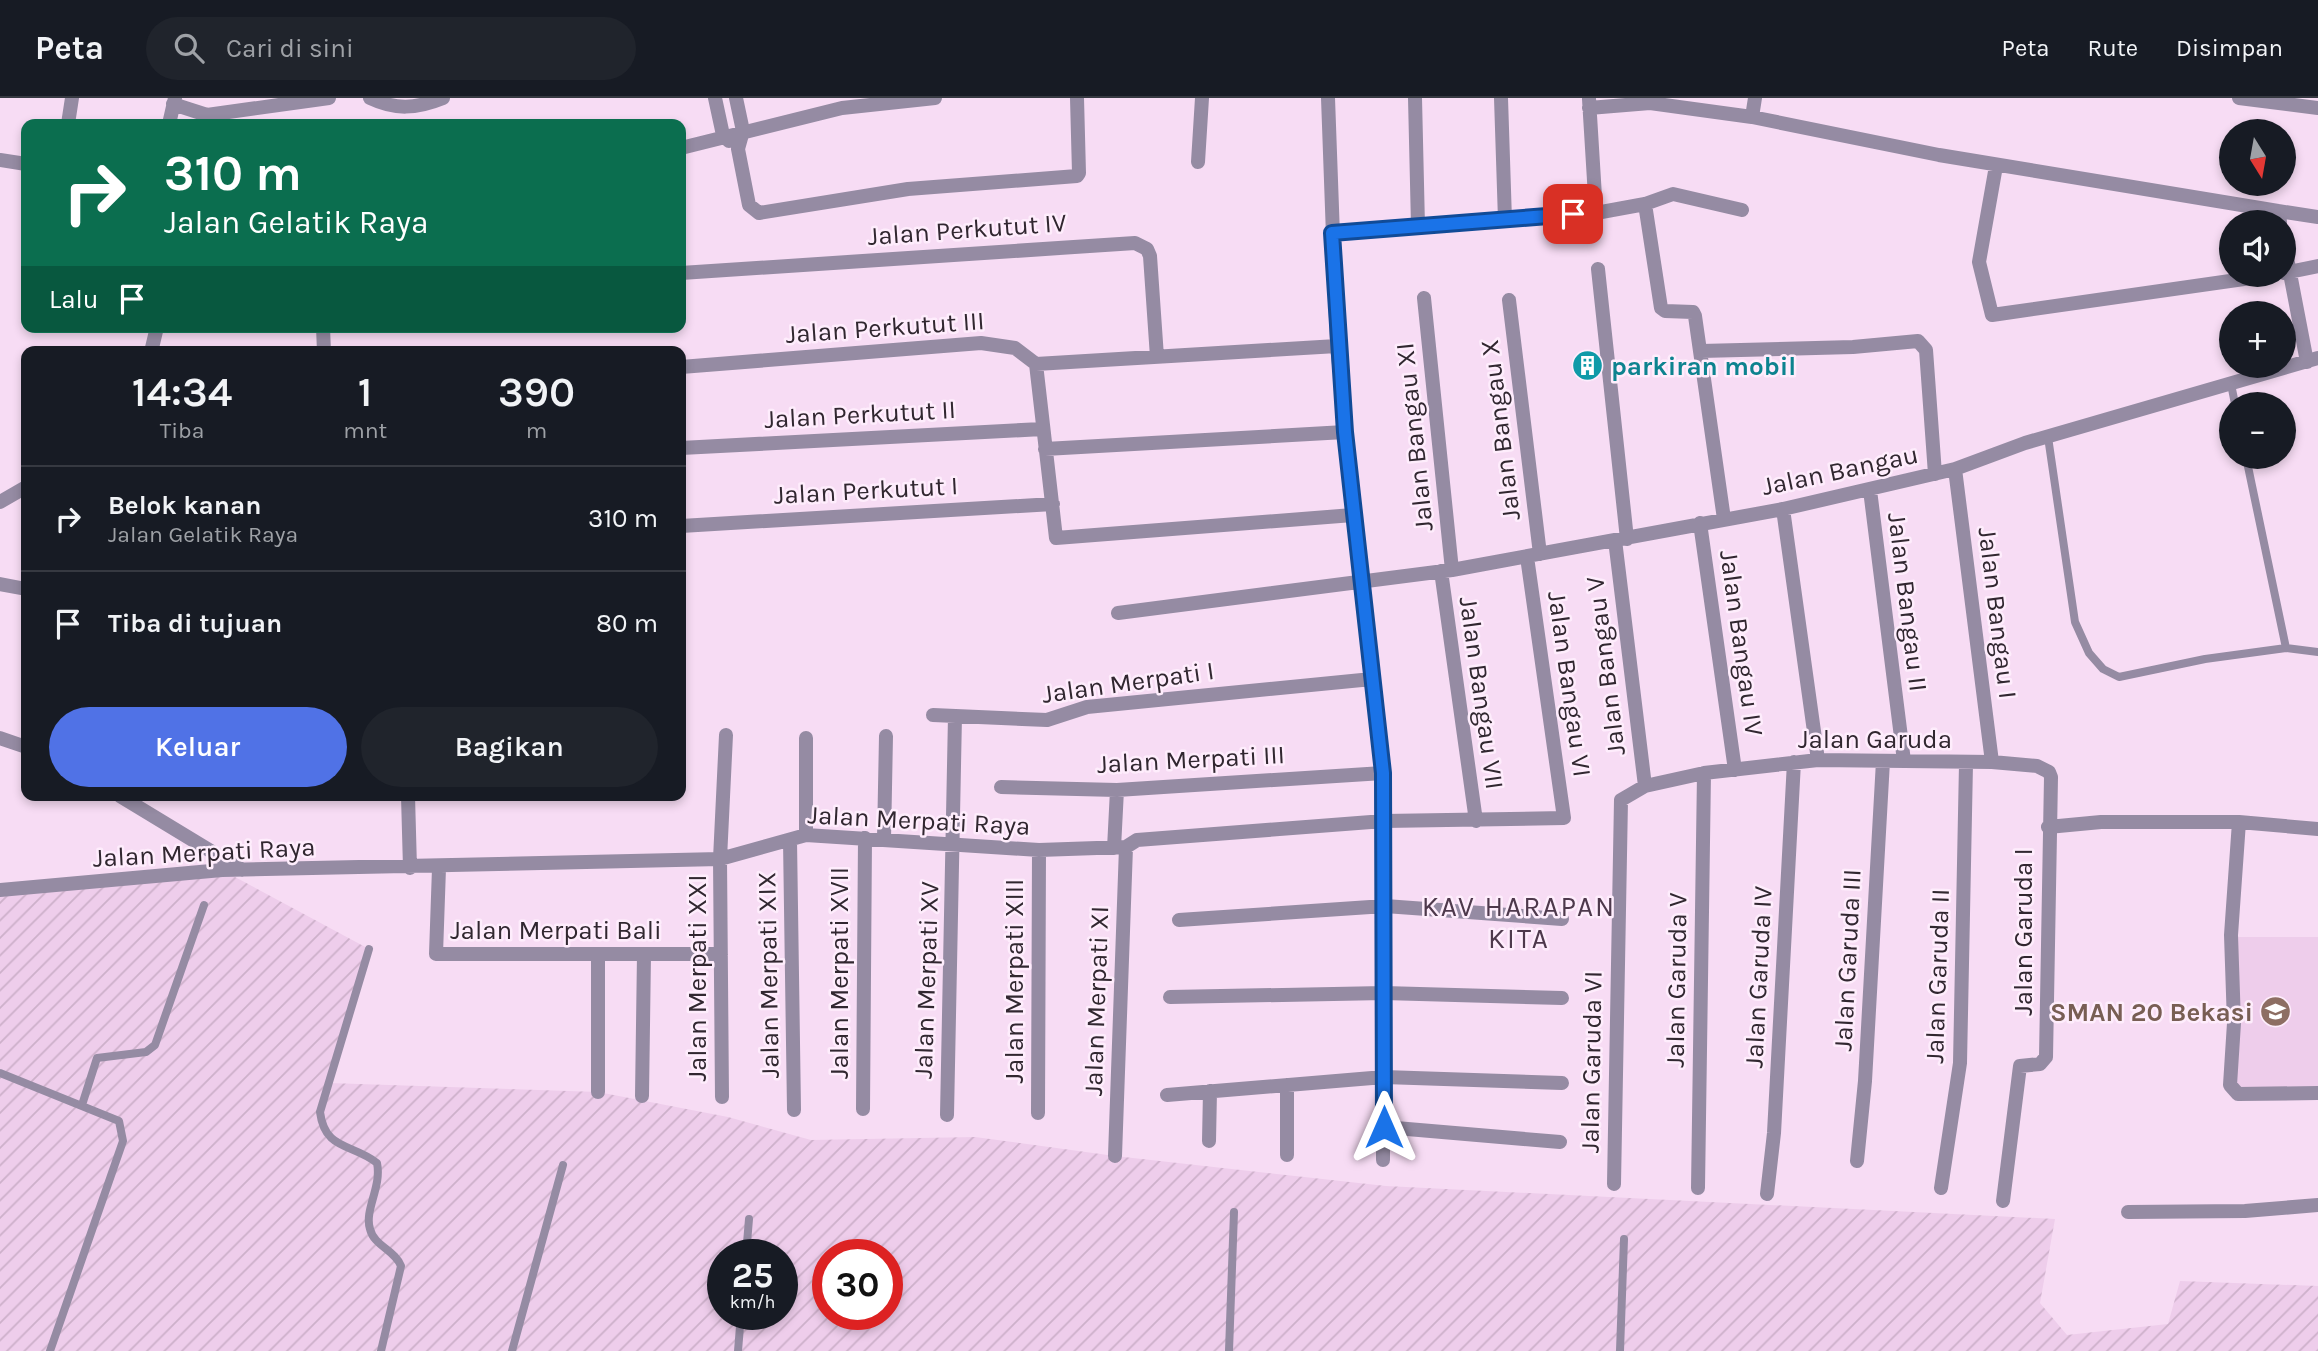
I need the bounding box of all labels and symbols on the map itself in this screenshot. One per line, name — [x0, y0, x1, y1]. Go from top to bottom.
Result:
north arrow — [2219, 119, 2296, 196]
pin — [1543, 184, 1603, 244]
street label: Jalan Perkutut IV — [867, 207, 1068, 252]
street label: Jalan Perkutut III — [785, 305, 985, 350]
street label: Jalan Bangau X — [1474, 338, 1527, 522]
street label: Jalan Bangau XI — [1389, 341, 1440, 533]
building icon: parkiran mobil — [1571, 349, 1605, 383]
place label: parkiran mobil — [1611, 351, 1796, 382]
street label: Jalan Perkutut II — [763, 394, 957, 435]
street label: Jalan Bangau — [1759, 439, 1921, 502]
street label: Jalan Perkutut I — [773, 470, 959, 511]
street label: Jalan Bangau II — [1881, 511, 1934, 693]
street label: Jalan Bangau I — [1972, 526, 2023, 701]
street label: Jalan Bangau IV — [1713, 548, 1770, 738]
street label: Jalan Bangau V — [1579, 574, 1632, 757]
street label: Jalan Bangau VI — [1541, 589, 1598, 779]
street label: Jalan Bangau VII — [1453, 595, 1510, 792]
street label: Jalan Merpati I — [1040, 655, 1216, 710]
street label: Jalan Garuda — [1798, 724, 1952, 755]
street label: Jalan Merpati III — [1096, 739, 1286, 780]
street label: Jalan Merpati Raya — [807, 799, 1031, 842]
street label: Jalan Merpati Raya — [92, 831, 316, 874]
street label: Jalan Garuda I — [2008, 848, 2039, 1016]
street label: Jalan Merpati XVII — [824, 867, 855, 1079]
street label: Jalan Garuda III — [1827, 868, 1868, 1052]
street label: Jalan Merpati XIX — [751, 871, 786, 1079]
street label: Jalan Merpati XXI — [682, 875, 713, 1081]
street label: Jalan Merpati XIII — [999, 879, 1030, 1083]
street label: Jalan Merpati XV — [908, 880, 945, 1079]
street label: Jalan Garuda IV — [1738, 885, 1779, 1069]
street label: Jalan Garuda II — [1919, 888, 1956, 1064]
district label: KAV HARAPAN KITA — [1422, 890, 1616, 955]
street label: Jalan Garuda V — [1659, 892, 1694, 1068]
street label: Jalan Merpati XI — [1078, 905, 1115, 1097]
street label: Jalan Merpati Bali — [450, 915, 662, 946]
street label: Jalan Garuda VI — [1574, 971, 1609, 1153]
school or university icon: SMAN 20 Bekasi — [2259, 995, 2293, 1029]
place label: SMAN 20 Bekasi — [2050, 997, 2253, 1028]
position arrow — [1347, 1090, 1421, 1164]
speed limit sign: 30 — [812, 1239, 903, 1330]

